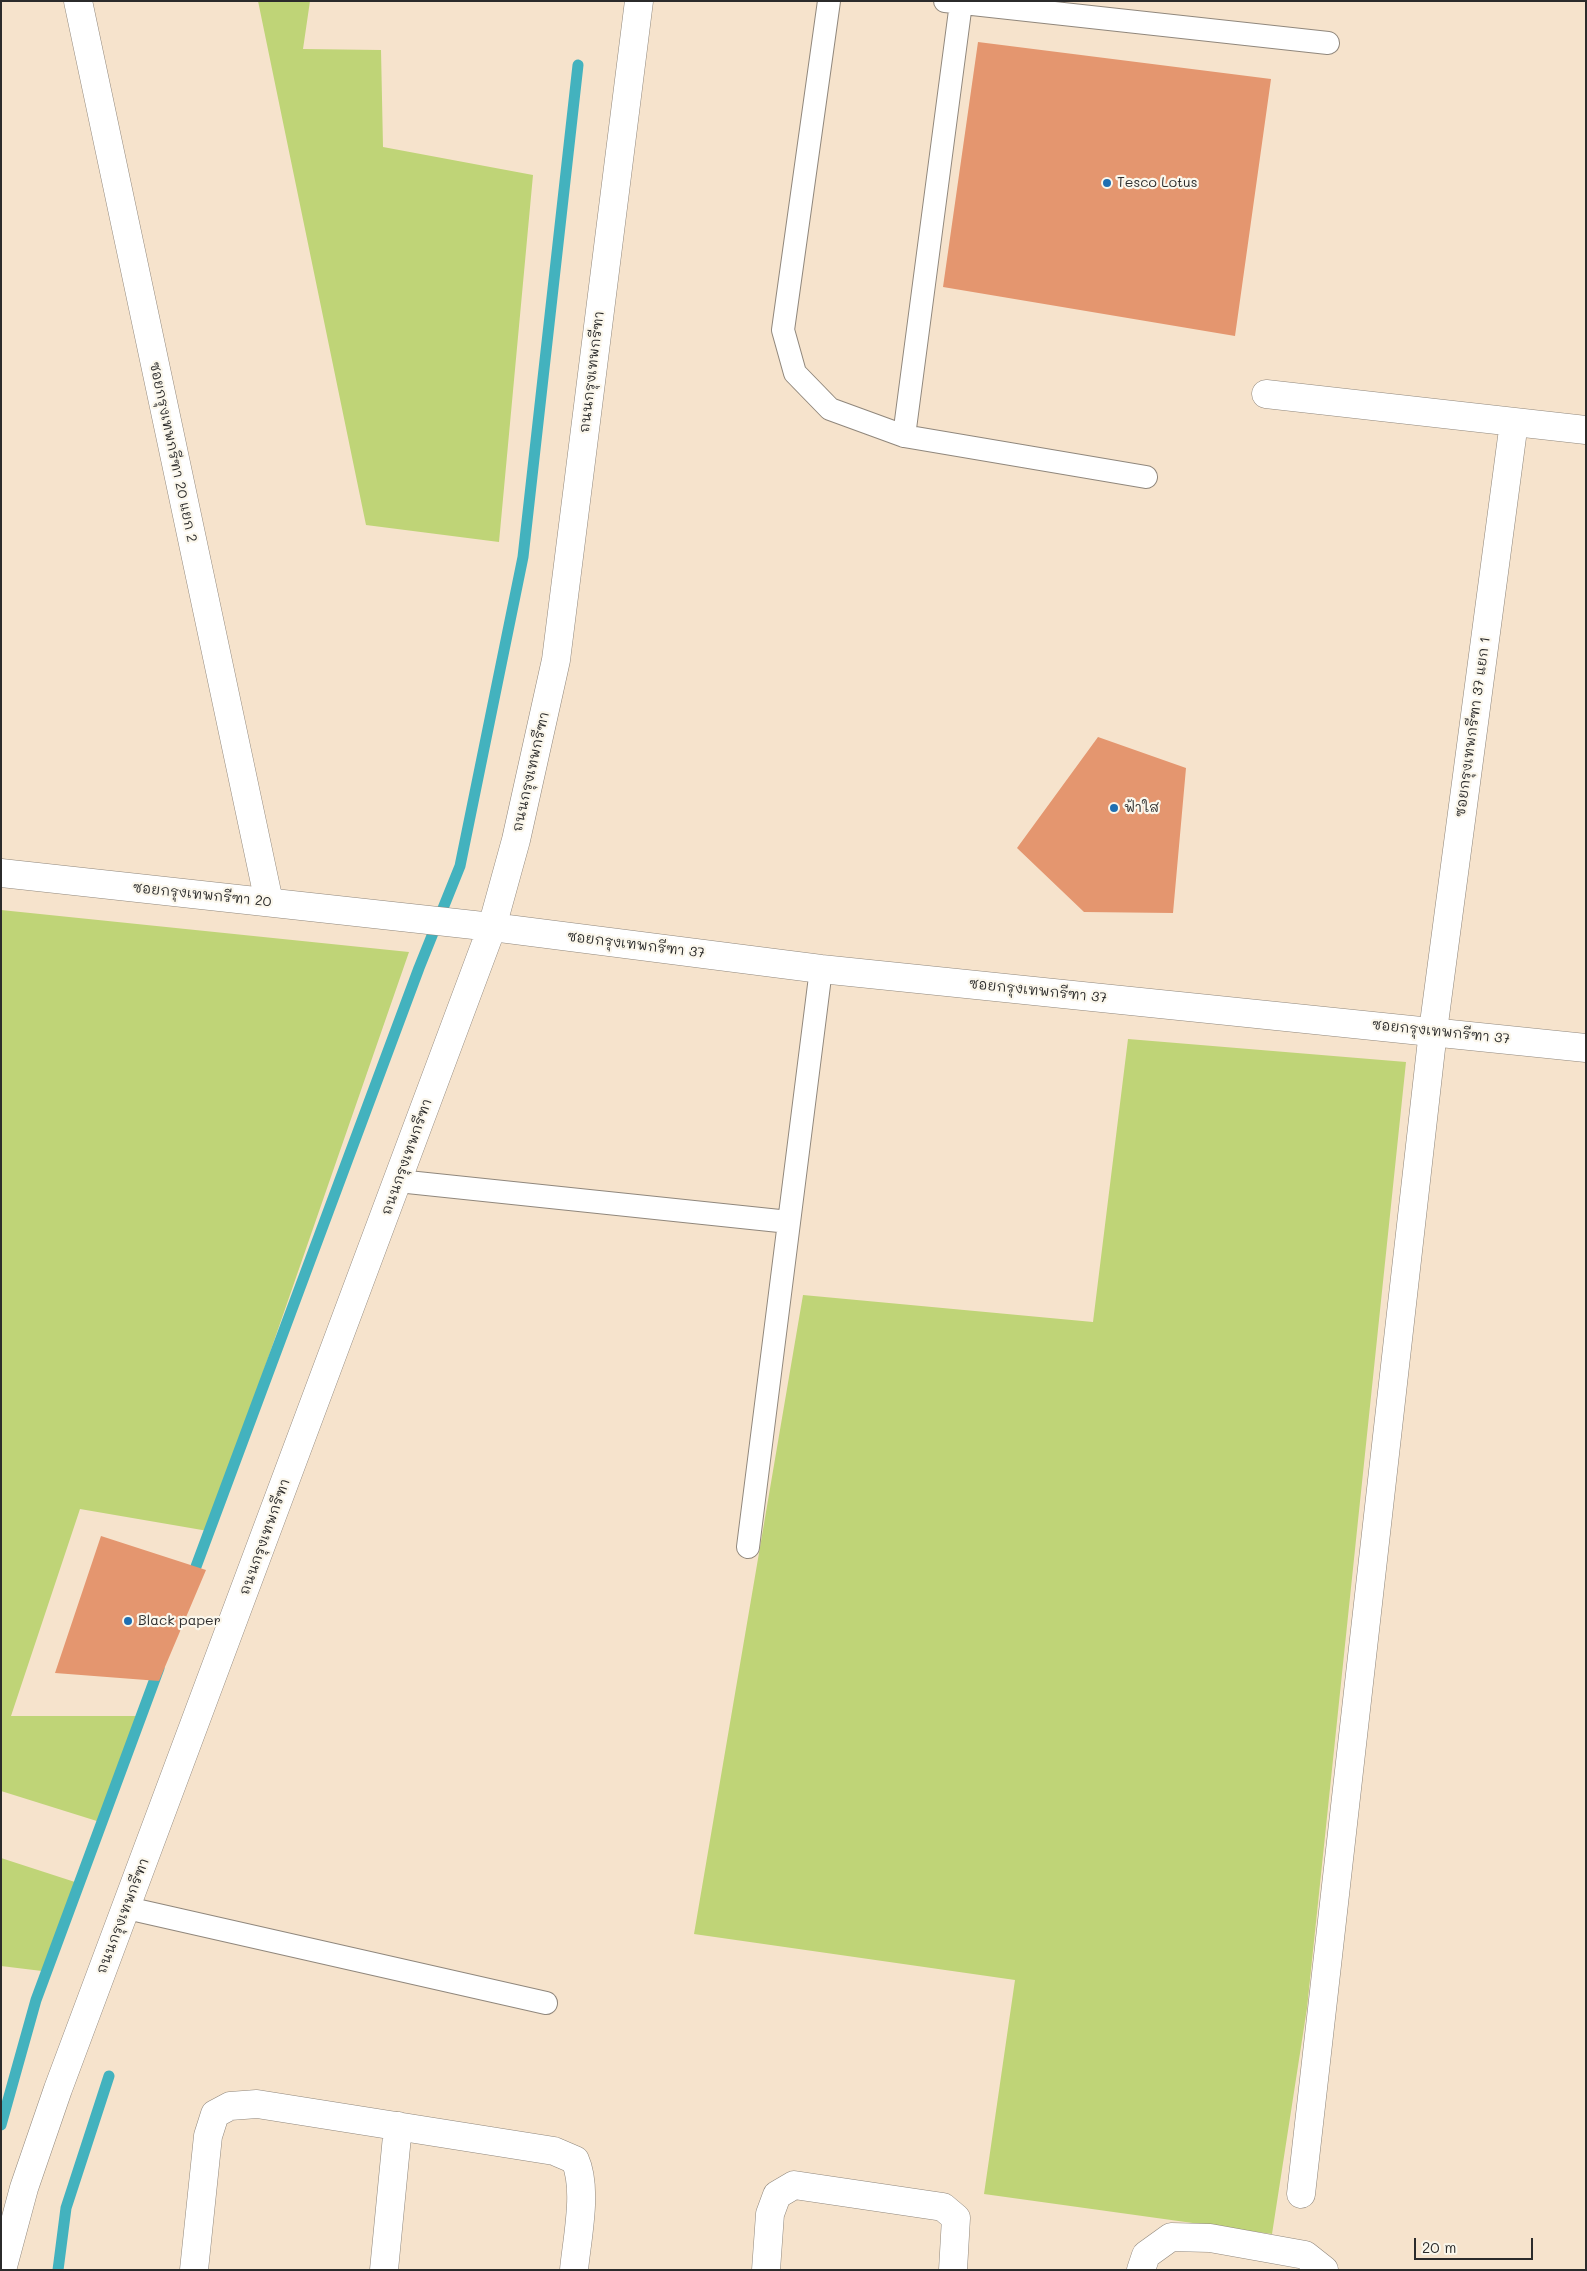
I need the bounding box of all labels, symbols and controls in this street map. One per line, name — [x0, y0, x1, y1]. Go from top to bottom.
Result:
place label: Tesco Lotus — [1117, 175, 1198, 191]
marker: Tesco Lotus — [1101, 177, 1113, 189]
street label: ถนนกรุงเทพกรีฑา — [576, 310, 608, 434]
street label: ซอยกรุงเทพกรีฑา 20 แยก 2 — [146, 360, 200, 544]
street label: ซอยกรุงเทพกรีฑา 37 แยก 1 — [1452, 636, 1494, 818]
street label: ถนนกรุงเทพกรีฑา — [509, 710, 553, 834]
place label: ฟ้าใส — [1124, 800, 1159, 816]
marker: ฟ้าใส — [1108, 802, 1120, 814]
street label: ซอยกรุงเทพกรีฑา 20 — [132, 879, 272, 911]
street label: ซอยกรุงเทพกรีฑา 37 — [566, 928, 706, 962]
street label: ซอยกรุงเทพกรีฑา 37 — [968, 975, 1108, 1007]
street label: ซอยกรุงเทพกรีฑา 37 — [1371, 1016, 1511, 1048]
street label: ถนนกรุงเทพกรีฑา — [378, 1097, 436, 1217]
street label: ถนนกรุงเทพกรีฑา — [236, 1477, 294, 1597]
place label: Black paper — [138, 1613, 221, 1629]
marker: Black paper — [122, 1615, 134, 1627]
street label: ถนนกรุงเทพกรีฑา — [93, 1856, 153, 1976]
scale bar — [1417, 2228, 1536, 2260]
text: 20 m — [1422, 2237, 1456, 2257]

